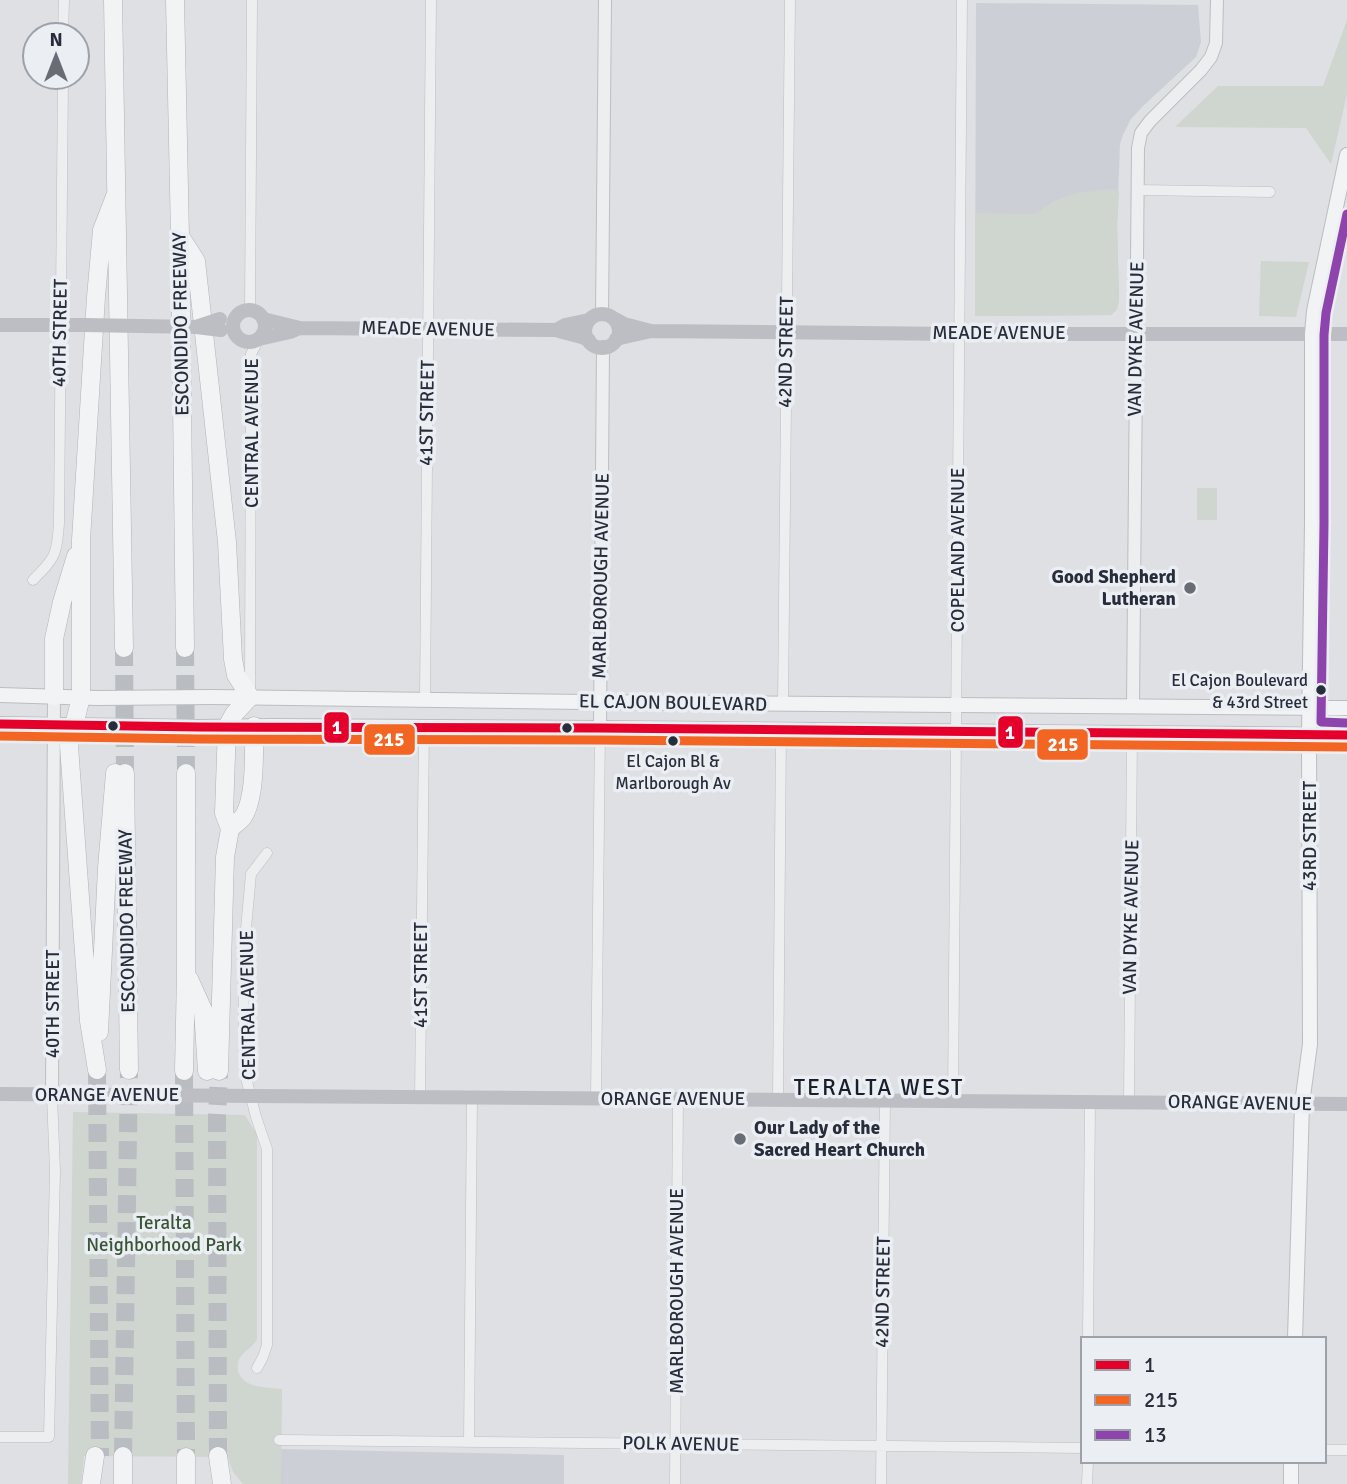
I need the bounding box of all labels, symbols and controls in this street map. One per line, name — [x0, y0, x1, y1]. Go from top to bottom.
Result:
north arrow — [21, 21, 91, 91]
text: N — [49, 28, 63, 52]
street label: ESCONDIDO FREEWAY — [167, 232, 195, 416]
street label: VAN DYKE AVENUE — [1123, 261, 1149, 417]
street label: 40TH STREET — [47, 278, 73, 387]
street label: 42ND STREET — [773, 295, 799, 408]
street label: MEADE AVENUE — [361, 316, 495, 342]
street label: MEADE AVENUE — [932, 321, 1066, 345]
street label: CENTRAL AVENUE — [240, 358, 264, 508]
street label: 41ST STREET — [414, 359, 440, 466]
street label: COPELAND AVENUE — [946, 468, 970, 632]
street label: MARLBOROUGH AVENUE — [587, 473, 615, 679]
place label: Good Shepherd Lutheran — [1051, 565, 1176, 611]
marker: Good Shepherd Lutheran — [1182, 580, 1198, 596]
place label: El Cajon Boulevard & 43rd Street — [1171, 670, 1308, 713]
marker: El Cajon Boulevard & 43rd Street — [1314, 683, 1328, 697]
street label: EL CAJON BOULEVARD — [579, 689, 767, 717]
line badge: 1 — [323, 711, 350, 744]
line badge: 1 — [997, 715, 1024, 749]
text: 1 — [332, 716, 342, 740]
unlabelled marker — [106, 719, 120, 733]
unlabelled marker — [560, 721, 574, 735]
text: 1 — [1005, 721, 1015, 745]
line badge: 215 — [363, 723, 416, 756]
text: 215 — [374, 728, 404, 752]
line badge: 215 — [1036, 728, 1089, 761]
text: 215 — [1048, 733, 1078, 757]
marker: El Cajon Bl & Marlborough Av — [666, 734, 680, 748]
place label: El Cajon Bl & Marlborough Av — [615, 751, 731, 794]
street label: 43RD STREET — [1298, 780, 1322, 891]
street label: ESCONDIDO FREEWAY — [113, 829, 141, 1013]
street label: VAN DYKE AVENUE — [1118, 839, 1144, 995]
street label: 41ST STREET — [409, 921, 433, 1028]
street label: CENTRAL AVENUE — [235, 930, 261, 1080]
street label: 40TH STREET — [41, 949, 65, 1058]
district label: TERALTA WEST — [794, 1073, 964, 1102]
street label: ORANGE AVENUE — [35, 1083, 179, 1107]
street label: ORANGE AVENUE — [601, 1087, 745, 1111]
street label: ORANGE AVENUE — [1168, 1090, 1312, 1116]
place label: Our Lady of the Sacred Heart Church — [754, 1116, 925, 1162]
marker: Our Lady of the Sacred Heart Church — [732, 1131, 748, 1147]
street label: MARLBOROUGH AVENUE — [665, 1188, 689, 1394]
park label: Teralta Neighborhood Park — [86, 1211, 242, 1257]
street label: 42ND STREET — [870, 1235, 896, 1348]
legend — [1081, 1337, 1326, 1463]
text: 1 — [1144, 1352, 1155, 1378]
text: 215 — [1144, 1387, 1178, 1413]
text: 13 — [1144, 1422, 1167, 1448]
street label: POLK AVENUE — [622, 1431, 740, 1457]

